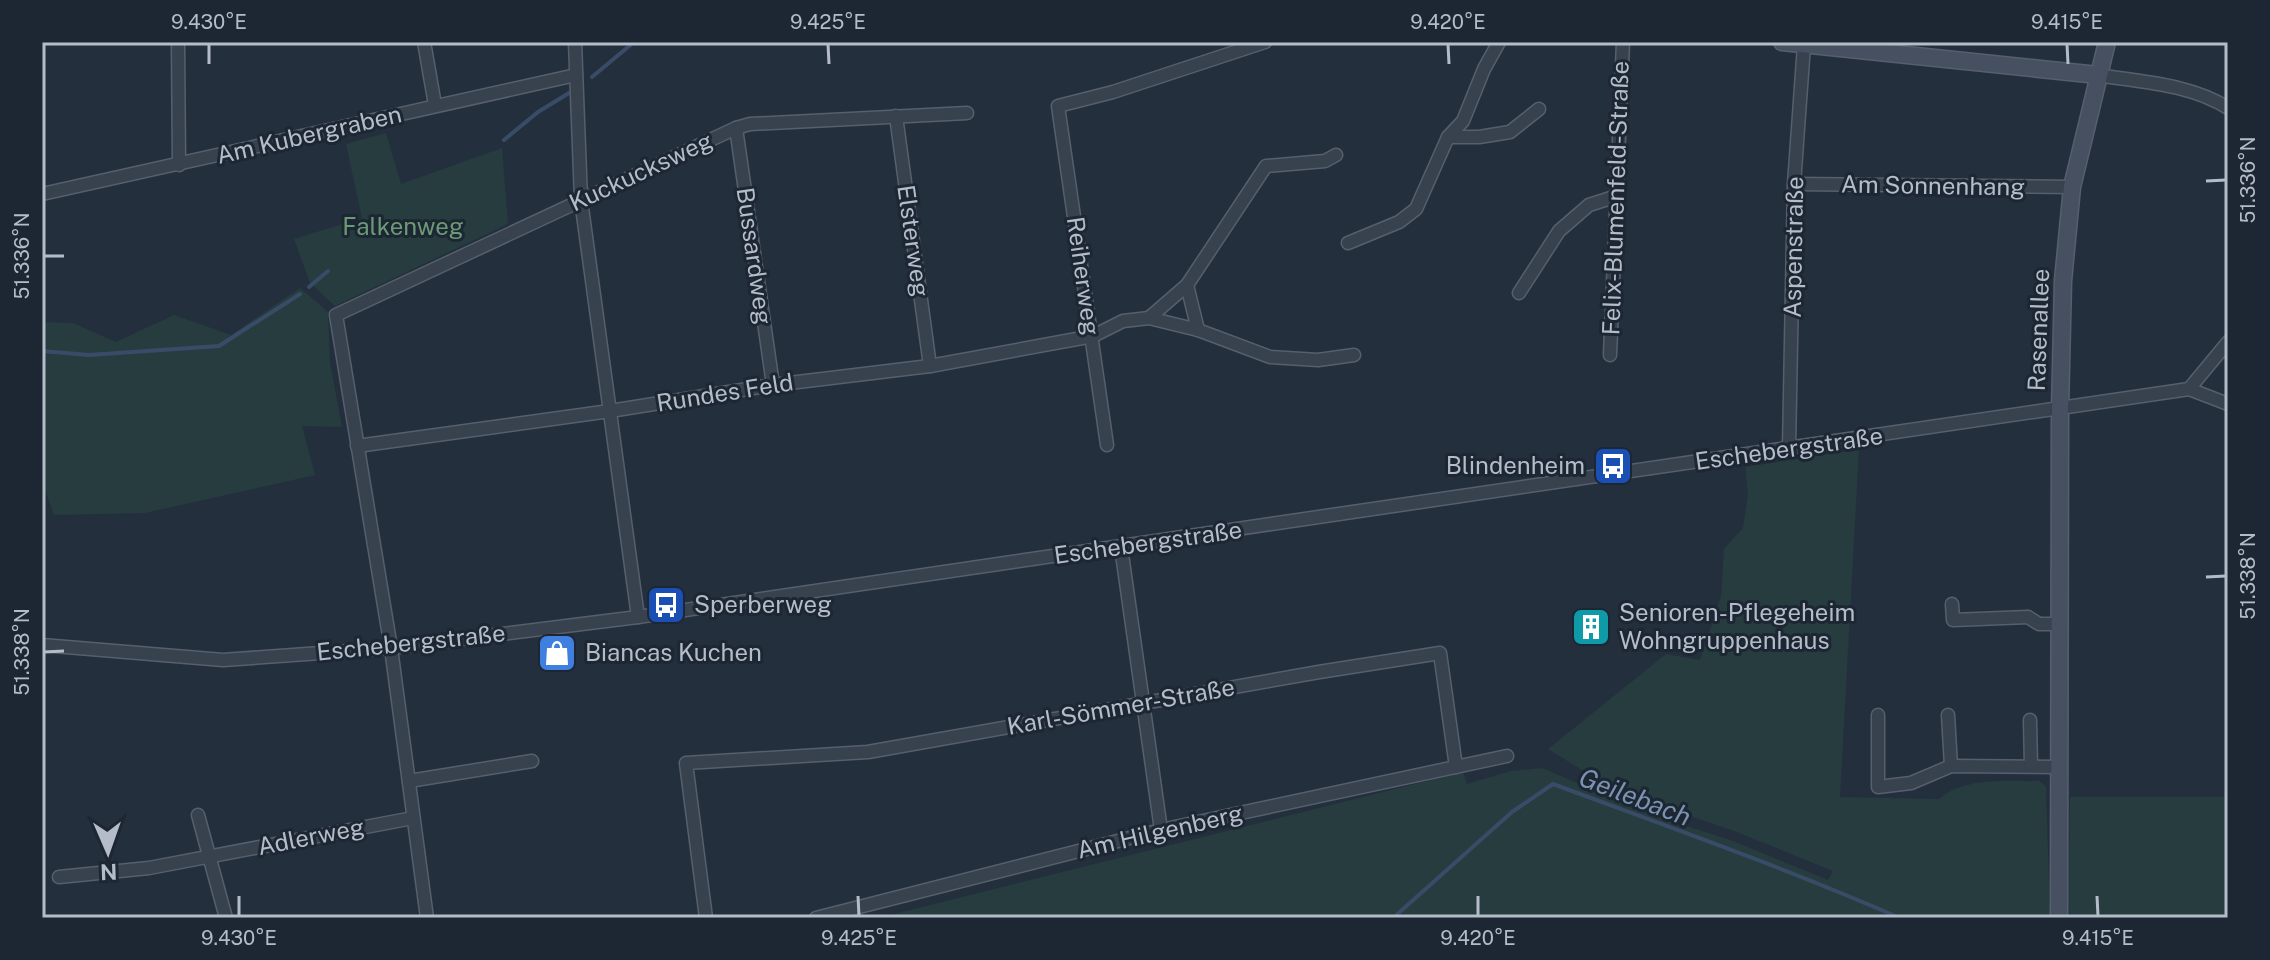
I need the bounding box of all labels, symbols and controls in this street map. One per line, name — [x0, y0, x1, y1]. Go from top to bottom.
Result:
text: 9.430°E — [171, 10, 247, 34]
text: 9.425°E — [790, 10, 866, 34]
text: 9.420°E — [1410, 10, 1486, 34]
text: 9.415°E — [2031, 10, 2103, 34]
street label: Felix-Blumenfeld-Straße — [1596, 60, 1634, 336]
street label: Am Kubergraben — [213, 99, 404, 169]
street label: Kuckucksweg — [565, 126, 717, 216]
text: 51.336°N — [2236, 136, 2260, 224]
street label: Am Sonnenhang — [1841, 169, 2025, 201]
street label: Aspenstraße — [1778, 176, 1808, 318]
street label: Elsterweg — [892, 183, 936, 299]
street label: Bussardweg — [732, 186, 778, 326]
text: 51.336°N — [10, 212, 34, 300]
park label: Falkenweg — [342, 212, 464, 240]
street label: Reiherweg — [1062, 215, 1106, 337]
street label: Rasenallee — [2022, 268, 2054, 392]
street label: Rundes Feld — [654, 367, 795, 417]
street label: Eschebergstraße — [1693, 421, 1885, 475]
bus stop icon: Blindenheim — [1592, 445, 1634, 487]
place label: Blindenheim — [1446, 451, 1585, 479]
street label: Eschebergstraße — [1052, 515, 1244, 569]
text: 51.338°N — [2236, 532, 2260, 620]
bus stop icon: Sperberweg — [645, 584, 687, 626]
place label: Sperberweg — [694, 590, 832, 618]
place label: Senioren-Pflegeheim Wohngruppenhaus — [1619, 598, 1855, 654]
building icon: Senioren-Pflegeheim Wohngruppenhaus — [1570, 606, 1612, 648]
text: 51.338°N — [10, 608, 34, 696]
street label: Eschebergstraße — [315, 618, 507, 666]
shop icon: Biancas Kuchen — [536, 632, 578, 674]
place label: Biancas Kuchen — [585, 638, 762, 666]
street label: Karl-Sömmer-Straße — [1005, 672, 1237, 740]
water label: Geilebach — [1575, 761, 1695, 832]
street label: Am Hilgenberg — [1074, 798, 1246, 864]
north arrow — [68, 812, 148, 892]
street label: Adlerweg — [255, 812, 367, 860]
text: N — [100, 859, 118, 885]
text: 9.430°E — [201, 926, 277, 950]
text: 9.425°E — [821, 926, 897, 950]
text: 9.420°E — [1440, 926, 1516, 950]
text: 9.415°E — [2062, 926, 2134, 950]

